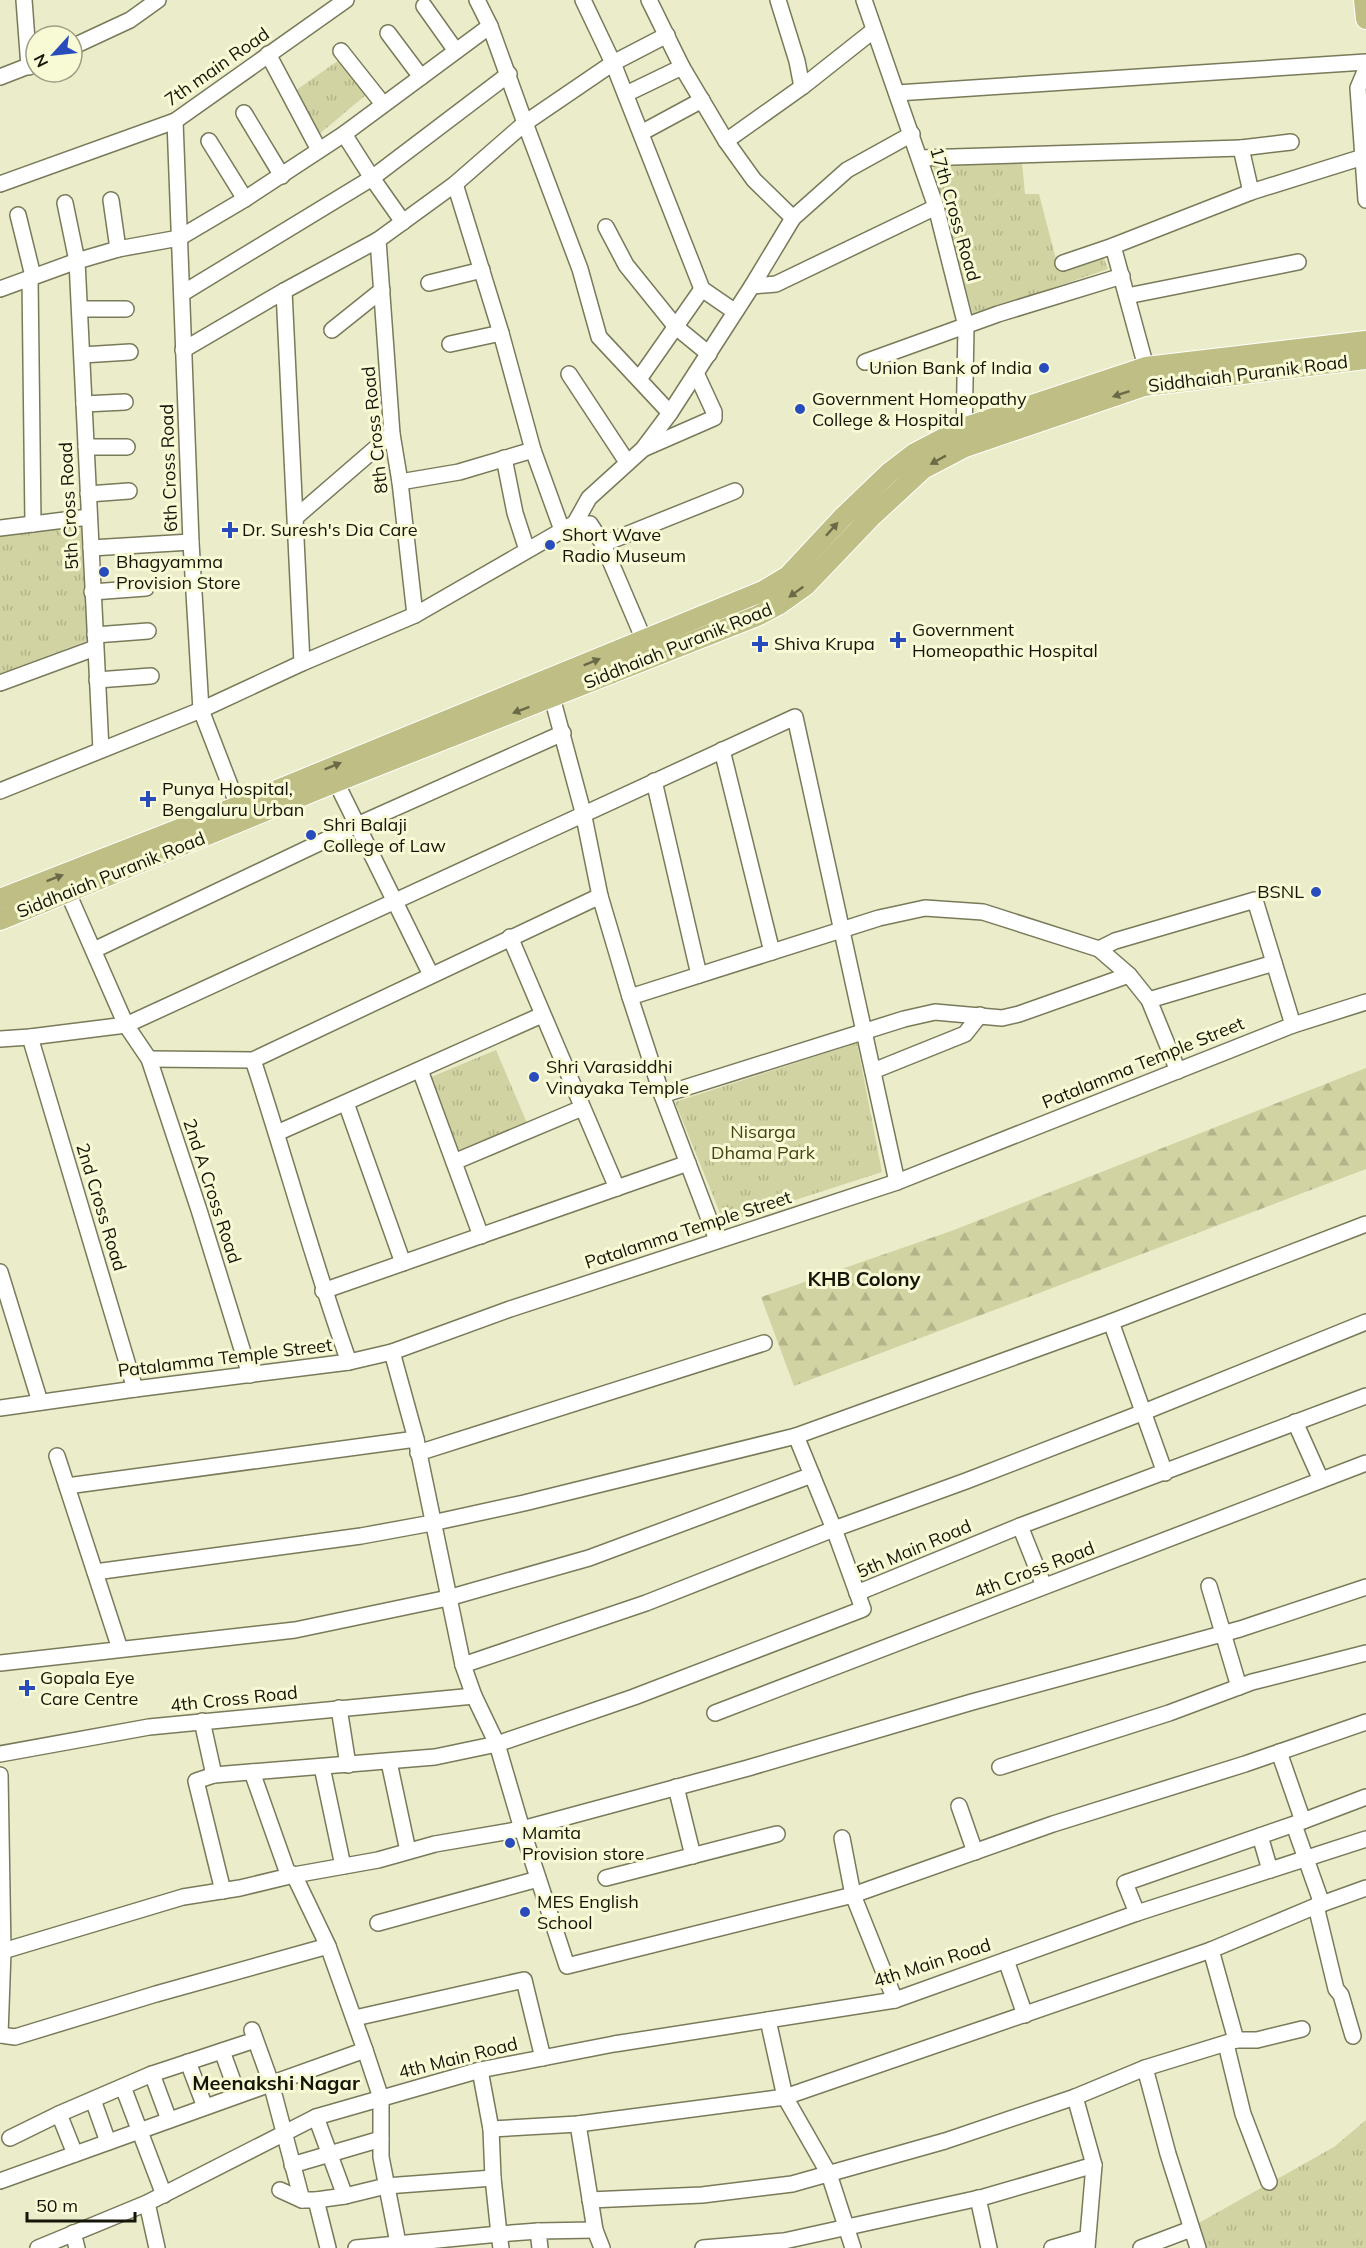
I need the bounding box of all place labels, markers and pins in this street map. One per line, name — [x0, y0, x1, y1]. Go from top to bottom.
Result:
place label: Union Bank of India — [869, 356, 1032, 379]
marker: Union Bank of India — [1037, 361, 1051, 375]
place label: Government Homeopathy College & Hospital — [812, 387, 1027, 431]
marker: Government Homeopathy College & Hospital — [793, 402, 807, 416]
place label: Dr. Suresh's Dia Care — [242, 518, 418, 541]
marker: Dr. Suresh's Dia Care — [223, 523, 237, 537]
place label: Short Wave Radio Museum — [562, 523, 686, 567]
marker: Short Wave Radio Museum — [543, 538, 557, 552]
place label: Bhagyamma Provision Store — [116, 550, 241, 594]
marker: Bhagyamma Provision Store — [97, 565, 111, 579]
place label: Government Homeopathic Hospital — [912, 618, 1098, 662]
marker: Government Homeopathic Hospital — [889, 631, 907, 649]
place label: Shiva Krupa — [774, 632, 875, 655]
marker: Shiva Krupa — [751, 635, 769, 653]
place label: Punya Hospital, Bengaluru Urban — [162, 777, 304, 821]
marker: Punya Hospital, Bengaluru Urban — [139, 790, 157, 808]
place label: Shri Balaji College of Law — [323, 813, 446, 857]
marker: Shri Balaji College of Law — [304, 828, 318, 842]
place label: BSNL — [1257, 880, 1304, 903]
marker: BSNL — [1309, 885, 1323, 899]
place label: Shri Varasiddhi Vinayaka Temple — [546, 1055, 689, 1099]
marker: Shri Varasiddhi Vinayaka Temple — [527, 1070, 541, 1084]
place label: Gopala Eye Care Centre — [40, 1666, 138, 1710]
marker: Gopala Eye Care Centre — [18, 1679, 36, 1697]
place label: Mamta Provision store — [522, 1821, 644, 1865]
marker: Mamta Provision store — [503, 1836, 517, 1850]
place label: MES English School — [537, 1890, 639, 1934]
marker: MES English School — [518, 1905, 532, 1919]

